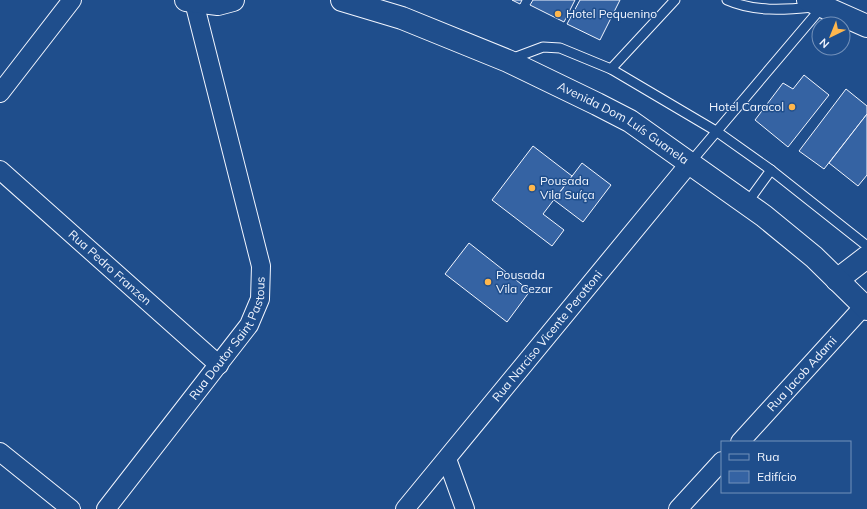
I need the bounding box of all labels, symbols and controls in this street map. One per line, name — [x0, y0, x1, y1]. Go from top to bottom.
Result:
place label: Hotel Pequenino — [566, 6, 657, 21]
marker: Hotel Pequenino — [553, 9, 563, 19]
north arrow — [811, 16, 851, 56]
text: N — [816, 35, 832, 51]
street label: Avenida Dom Luís Guanela — [555, 78, 692, 167]
place label: Hotel Caracol — [709, 99, 784, 114]
marker: Hotel Caracol — [787, 102, 797, 112]
place label: Pousada Vila Suíça — [540, 173, 595, 202]
marker: Pousada Vila Suíça — [527, 183, 537, 193]
street label: Rua Pedro Franzen — [66, 227, 155, 308]
street label: Rua Narciso Vicente Perottoni — [489, 267, 605, 404]
place label: Pousada Vila Cezar — [496, 267, 553, 296]
street label: Rua Doutor Saint Pastous — [186, 276, 268, 402]
marker: Pousada Vila Cezar — [483, 277, 493, 287]
street label: Rua Jacob Adami — [764, 333, 840, 414]
legend — [721, 441, 851, 493]
text: Rua — [757, 449, 779, 464]
text: Edifício — [757, 469, 797, 484]

